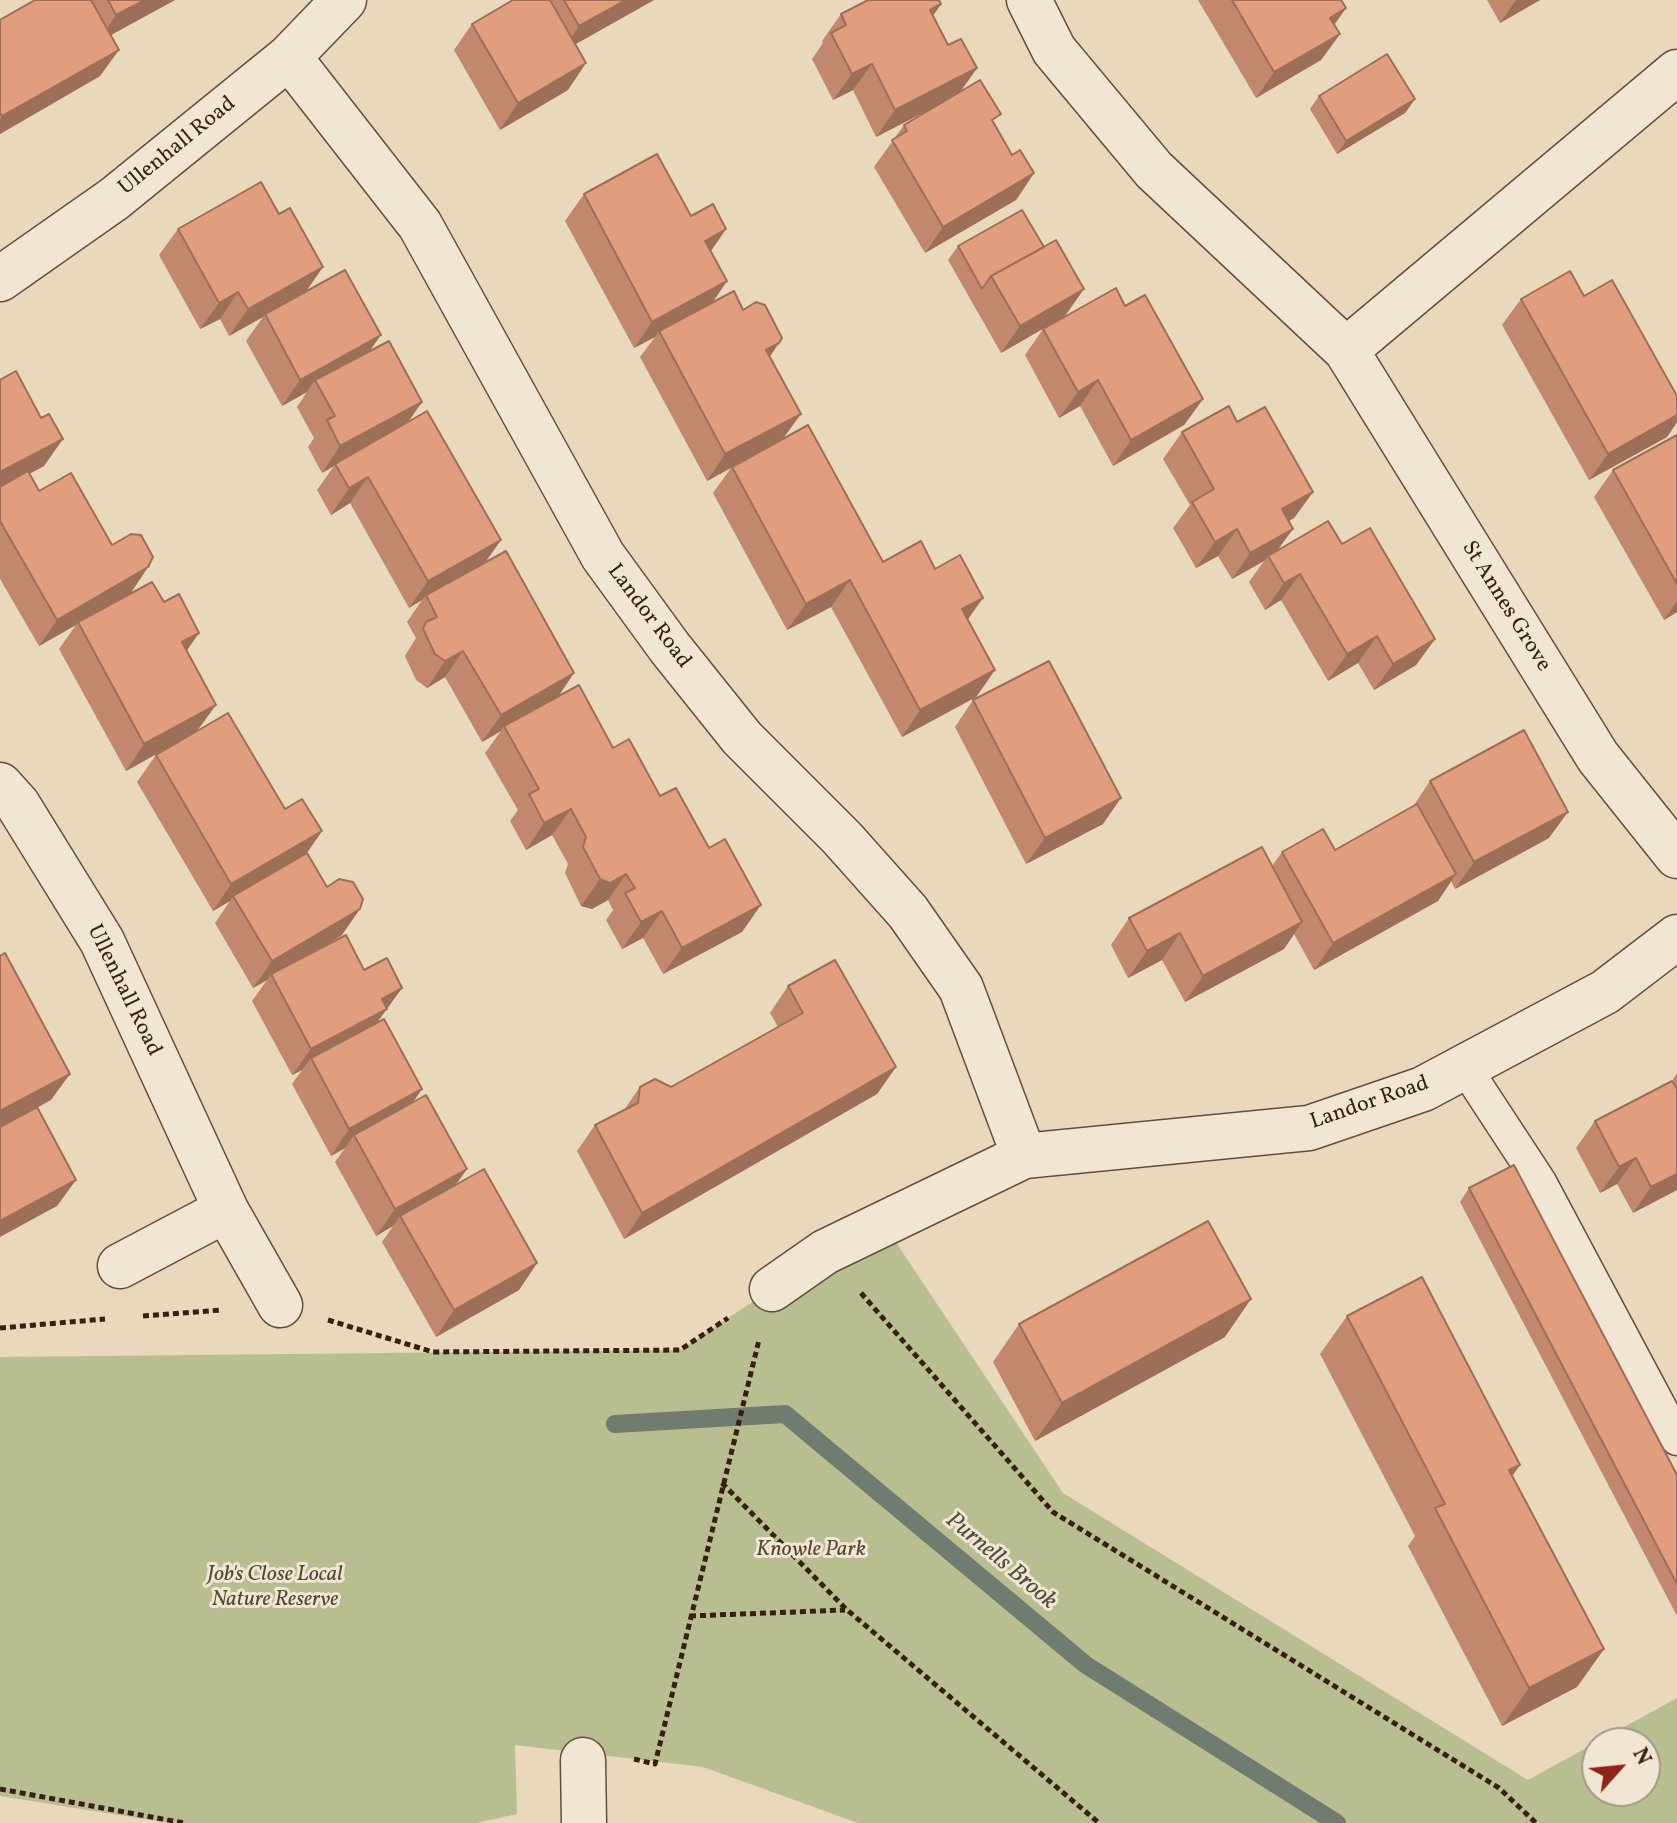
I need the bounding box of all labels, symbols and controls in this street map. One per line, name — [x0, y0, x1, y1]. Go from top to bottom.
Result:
street label: Ullenhall Road — [114, 92, 242, 202]
street label: St Annes Grove — [1454, 537, 1556, 677]
street label: Landor Road — [600, 560, 696, 674]
street label: Ullenhall Road — [80, 921, 166, 1061]
street label: Landor Road — [1307, 1071, 1433, 1137]
water label: Purnells Brook — [938, 1507, 1062, 1617]
park label: Knowle Park — [756, 1538, 866, 1564]
park label: Job's Close Local Nature Reserve — [207, 1563, 343, 1614]
north arrow — [1581, 1727, 1661, 1807]
text: N — [1624, 1743, 1658, 1771]

